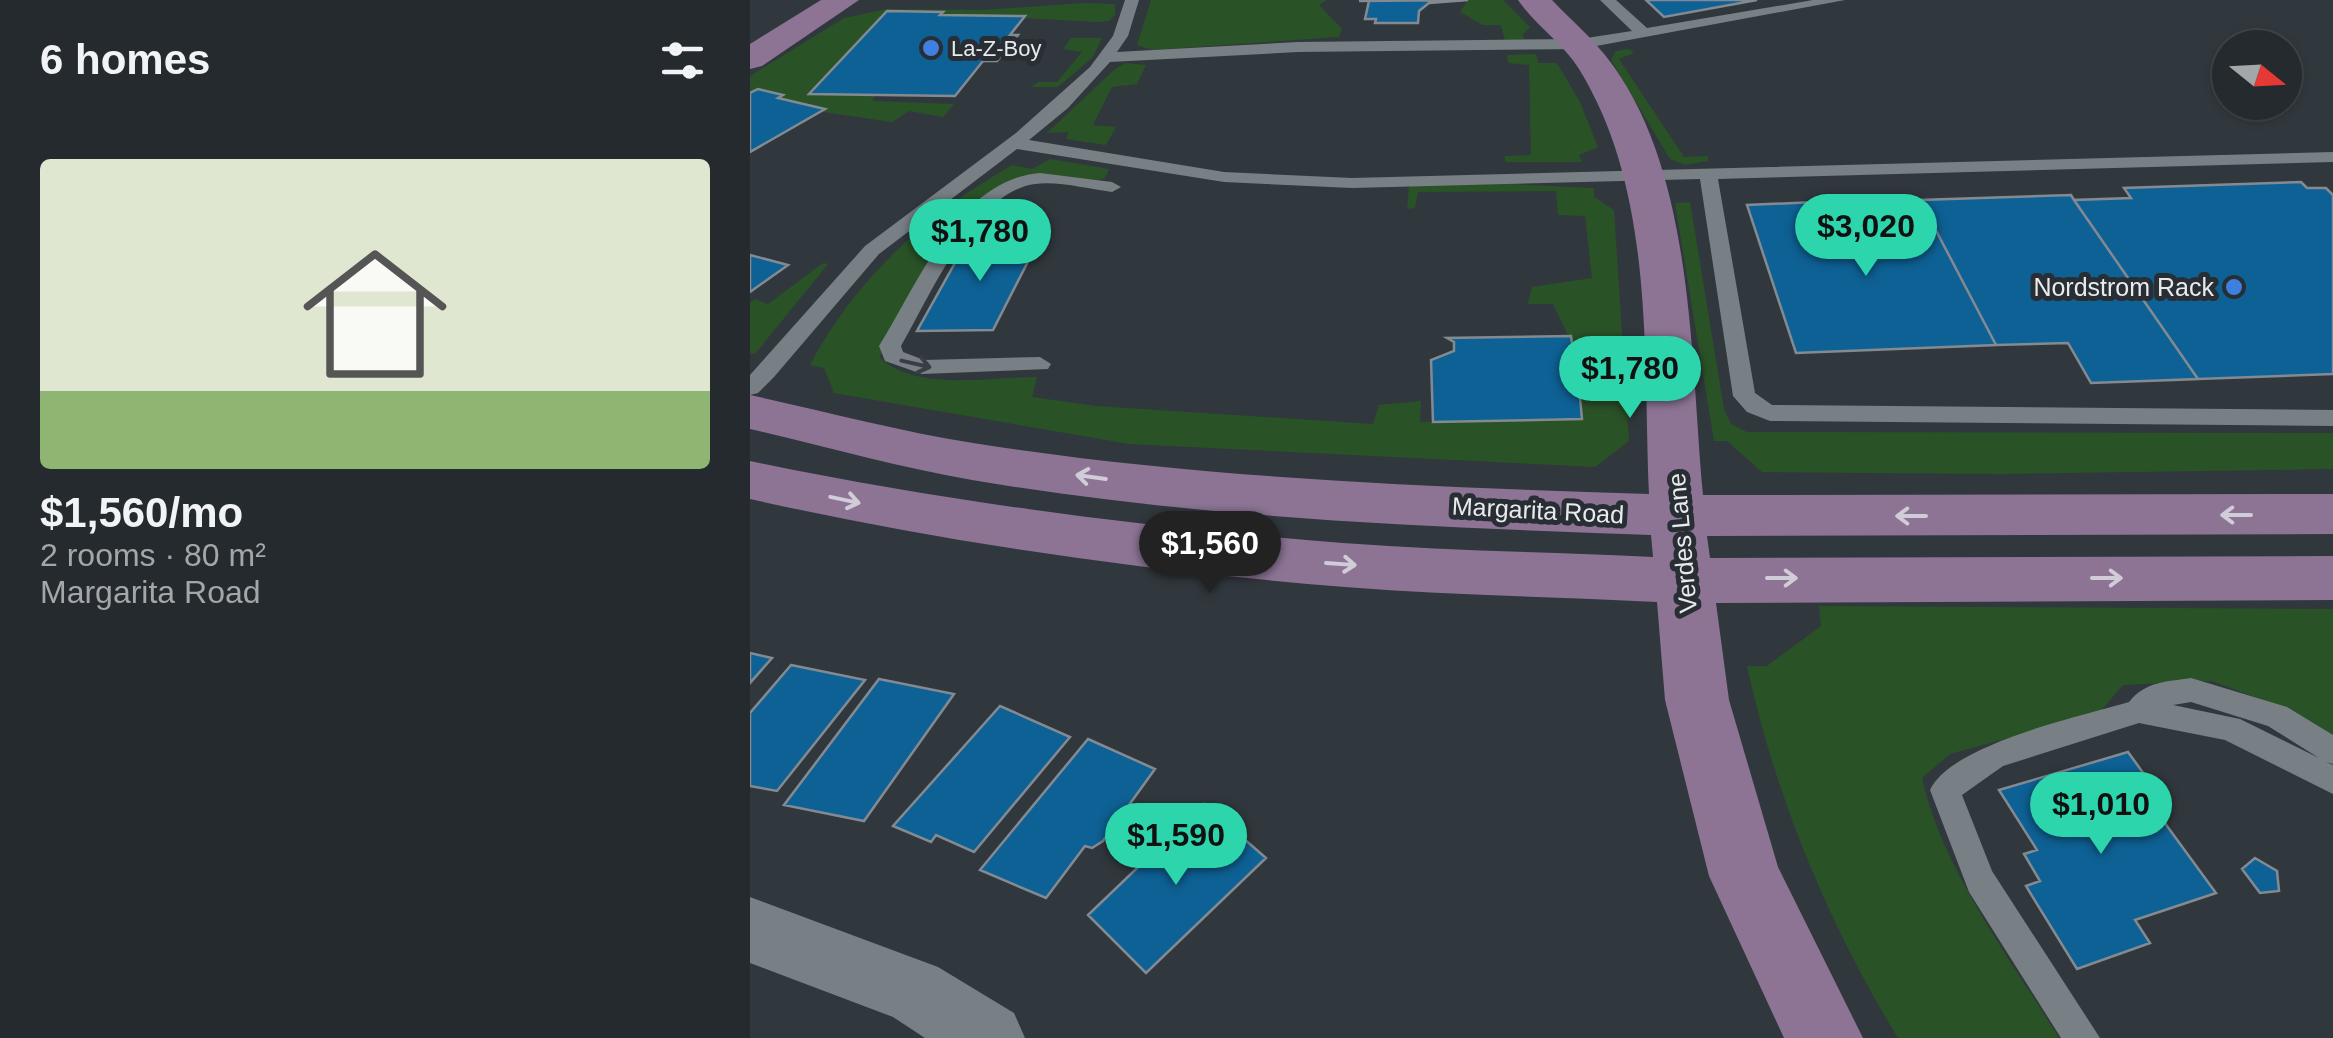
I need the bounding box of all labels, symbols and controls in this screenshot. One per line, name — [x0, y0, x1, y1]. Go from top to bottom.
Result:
north arrow — [2212, 30, 2302, 120]
map controls — [2212, 30, 2302, 120]
icon: filters — [655, 33, 710, 88]
text: 6 homes — [40, 36, 210, 83]
place label: La-Z-Boy — [951, 36, 1041, 61]
marker: La-Z-Boy — [920, 37, 942, 59]
pin: $3,020 — [1785, 194, 1947, 279]
pin: $1,780 — [899, 199, 1061, 284]
text: $3,020 — [1817, 208, 1915, 244]
text: $1,780 — [931, 213, 1029, 249]
icon: home — [285, 224, 465, 404]
place label: Nordstrom Rack — [2033, 273, 2214, 301]
marker: Nordstrom Rack — [2223, 276, 2245, 298]
pin: $1,780 — [1549, 336, 1711, 421]
text: $1,780 — [1581, 350, 1679, 386]
one-way arrow — [900, 356, 932, 374]
one-way arrow — [1076, 468, 1108, 486]
street label: Verdes Lane — [1662, 472, 1702, 614]
text: $1,560/mo — [40, 489, 243, 536]
one-way arrow — [828, 492, 860, 511]
street label: Margarita Road — [1451, 492, 1625, 528]
one-way arrow — [1895, 506, 1928, 526]
one-way arrow — [2220, 506, 2252, 524]
pin: $1,560 — [1129, 511, 1291, 596]
text: $1,560 — [1161, 525, 1259, 561]
text: 2 rooms · 80 m² — [40, 537, 266, 573]
one-way arrow — [1324, 555, 1356, 574]
one-way arrow — [2090, 568, 2122, 588]
one-way arrow — [1765, 569, 1797, 588]
text: Margarita Road — [40, 574, 261, 610]
pin: $1,010 — [2020, 772, 2182, 857]
text: $1,010 — [2052, 786, 2150, 822]
pin: $1,590 — [1095, 803, 1257, 888]
text: $1,590 — [1127, 817, 1225, 853]

